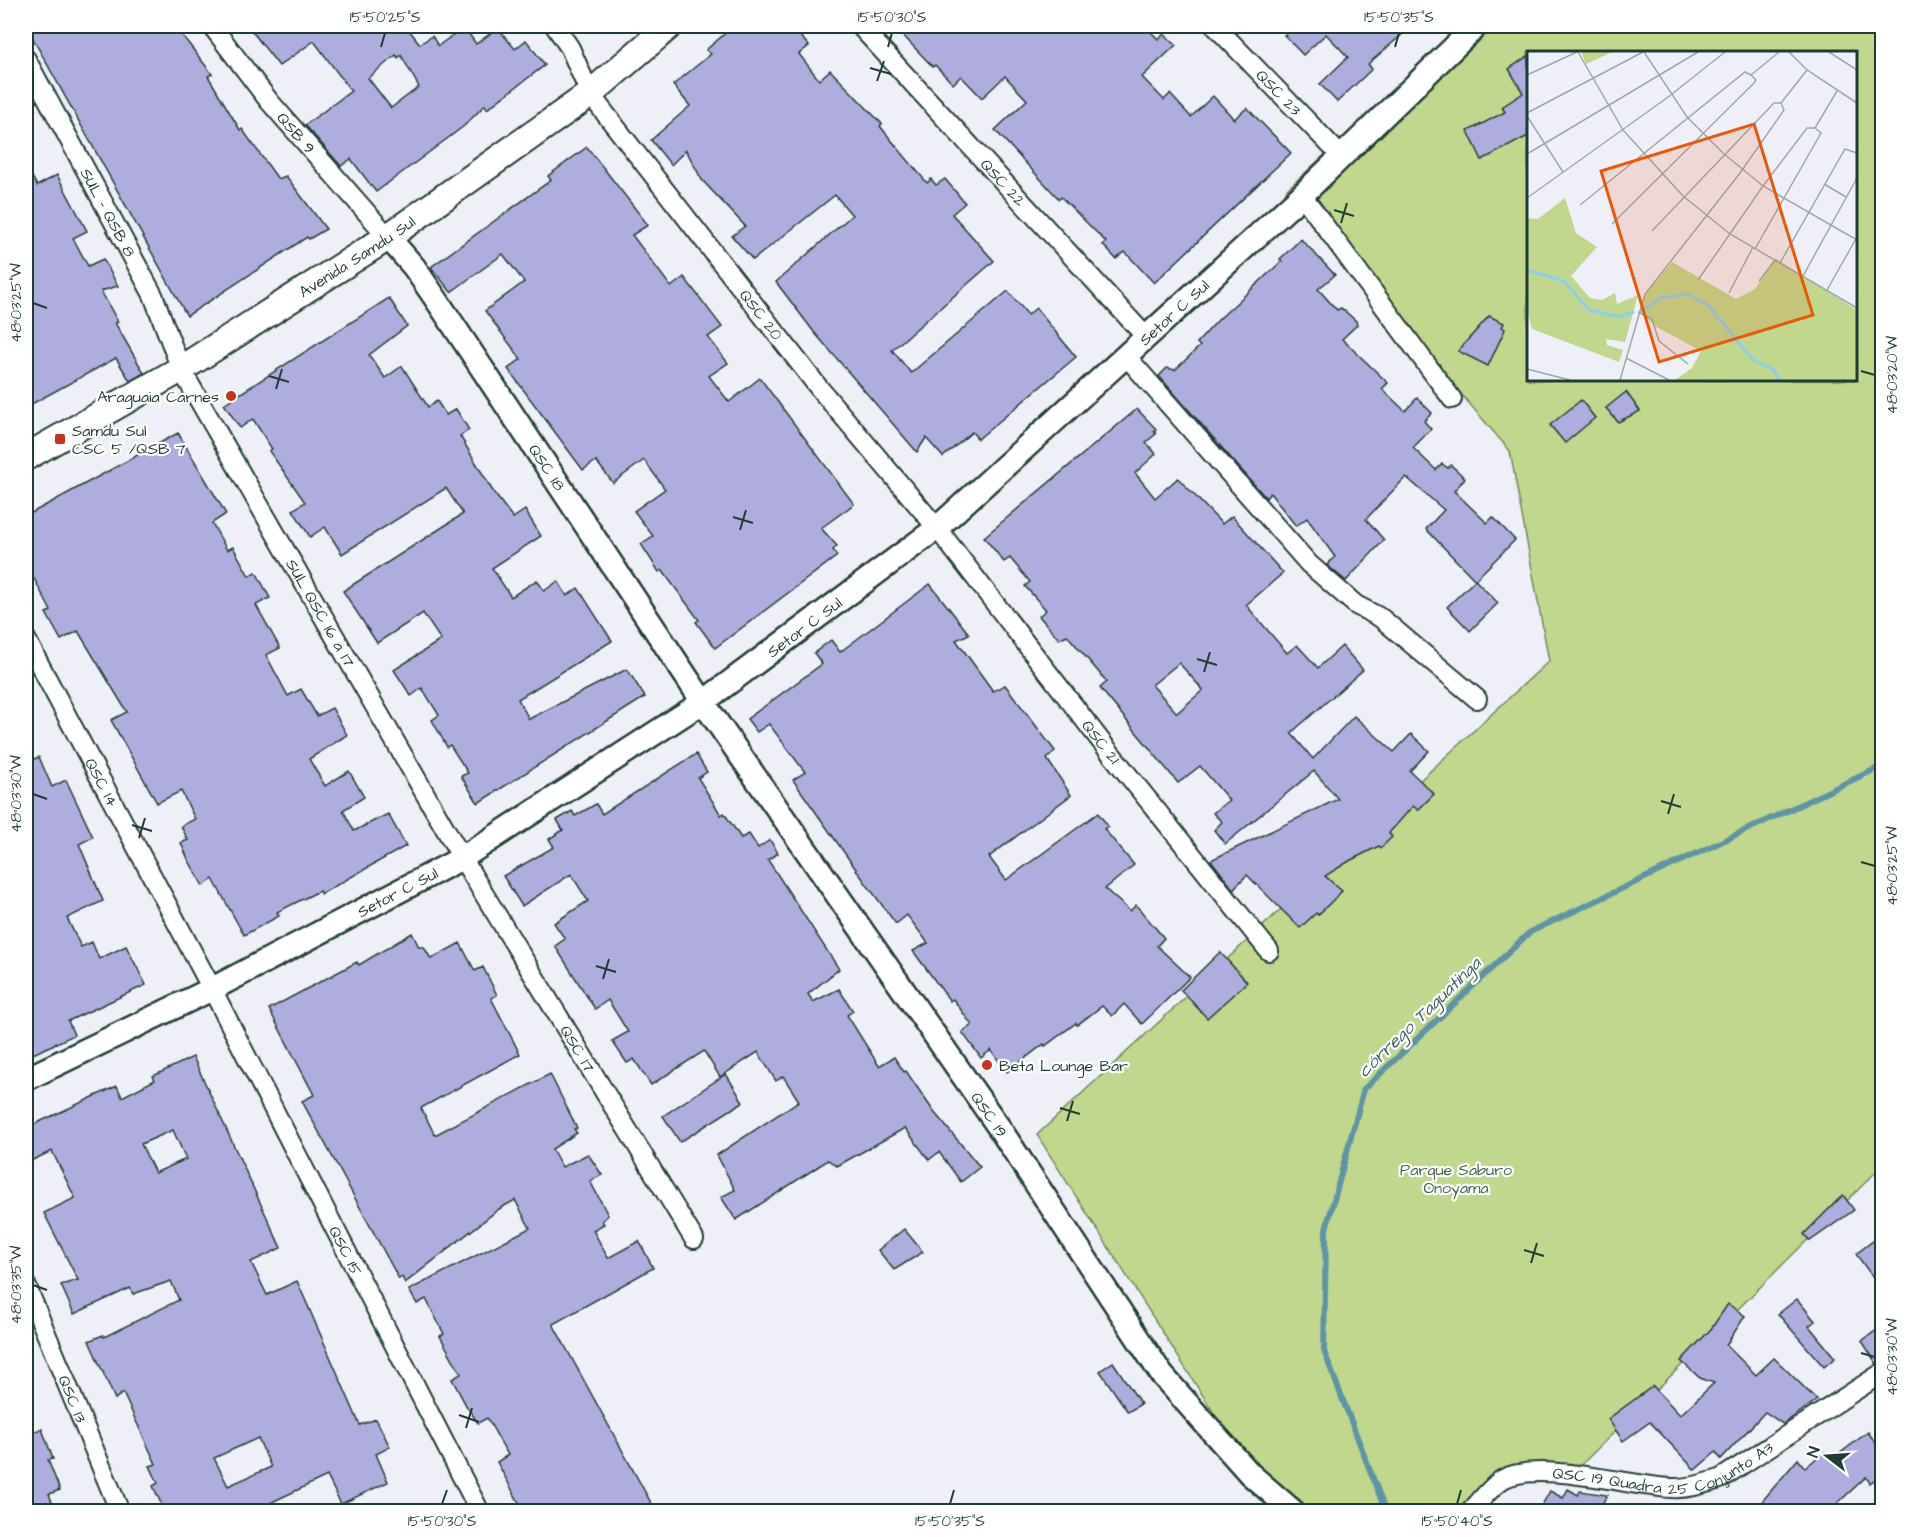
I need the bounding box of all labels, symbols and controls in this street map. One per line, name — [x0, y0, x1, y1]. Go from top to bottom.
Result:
text: 15°50'25"S — [350, 7, 421, 28]
text: 15°50'30"S — [858, 7, 927, 28]
text: 15°50'35"S — [1364, 7, 1434, 28]
inset map — [1527, 51, 1857, 381]
street label: QSC 23 — [1251, 65, 1306, 121]
street label: QSB 9 — [271, 108, 320, 159]
street label: QSC 22 — [975, 154, 1030, 211]
street label: SUL - QSB 8 — [75, 164, 140, 261]
street label: Avenida Samdu Sul — [295, 211, 420, 303]
text: 48°03'25"W — [6, 263, 27, 343]
street label: Setor C Sul — [1134, 275, 1214, 351]
street label: QSC 20 — [734, 285, 787, 345]
text: 48°03'20"W — [1882, 336, 1903, 414]
place label: Araguaia Carnes — [97, 386, 219, 409]
marker: Araguaia Carnes — [224, 389, 238, 403]
place label: Samdu Sul CSC 5 /QSB 7 — [72, 420, 186, 460]
marker: Samdu Sul CSC 5 /QSB 7 — [53, 432, 67, 446]
street label: QSC 18 — [523, 440, 570, 495]
street label: SUL QSC 16 a 17 — [280, 555, 360, 671]
street label: Setor C Sul — [763, 592, 847, 663]
street label: QSC 21 — [1076, 715, 1125, 769]
street label: QSC 14 — [79, 754, 123, 811]
text: 48°03'30"W — [6, 755, 27, 833]
text: 48°03'25"W — [1882, 826, 1903, 906]
street label: Setor C Sul — [354, 862, 442, 923]
water label: córrego Taguatinga — [1352, 951, 1488, 1084]
street label: QSC 17 — [554, 1021, 600, 1077]
place label: Beta Lounge Bar — [999, 1055, 1128, 1078]
marker: Beta Lounge Bar — [980, 1058, 994, 1072]
street label: QSC 19 — [965, 1088, 1012, 1142]
park label: Parque Saburo Onoyama — [1400, 1159, 1512, 1200]
street label: QSC 15 — [323, 1222, 367, 1280]
text: 48°03'35"W — [6, 1246, 27, 1324]
text: 48°03'30"W — [1882, 1318, 1903, 1396]
street label: QSC 13 — [52, 1372, 92, 1426]
north arrow — [1797, 1426, 1857, 1486]
street label: QSC 19 Quadra 25 Conjunto A3 — [1552, 1437, 1778, 1500]
text: N — [1802, 1444, 1826, 1460]
text: 15°50'30"S — [408, 1511, 477, 1532]
text: 15°50'35"S — [915, 1511, 985, 1532]
text: 15°50'40"S — [1421, 1511, 1493, 1532]

